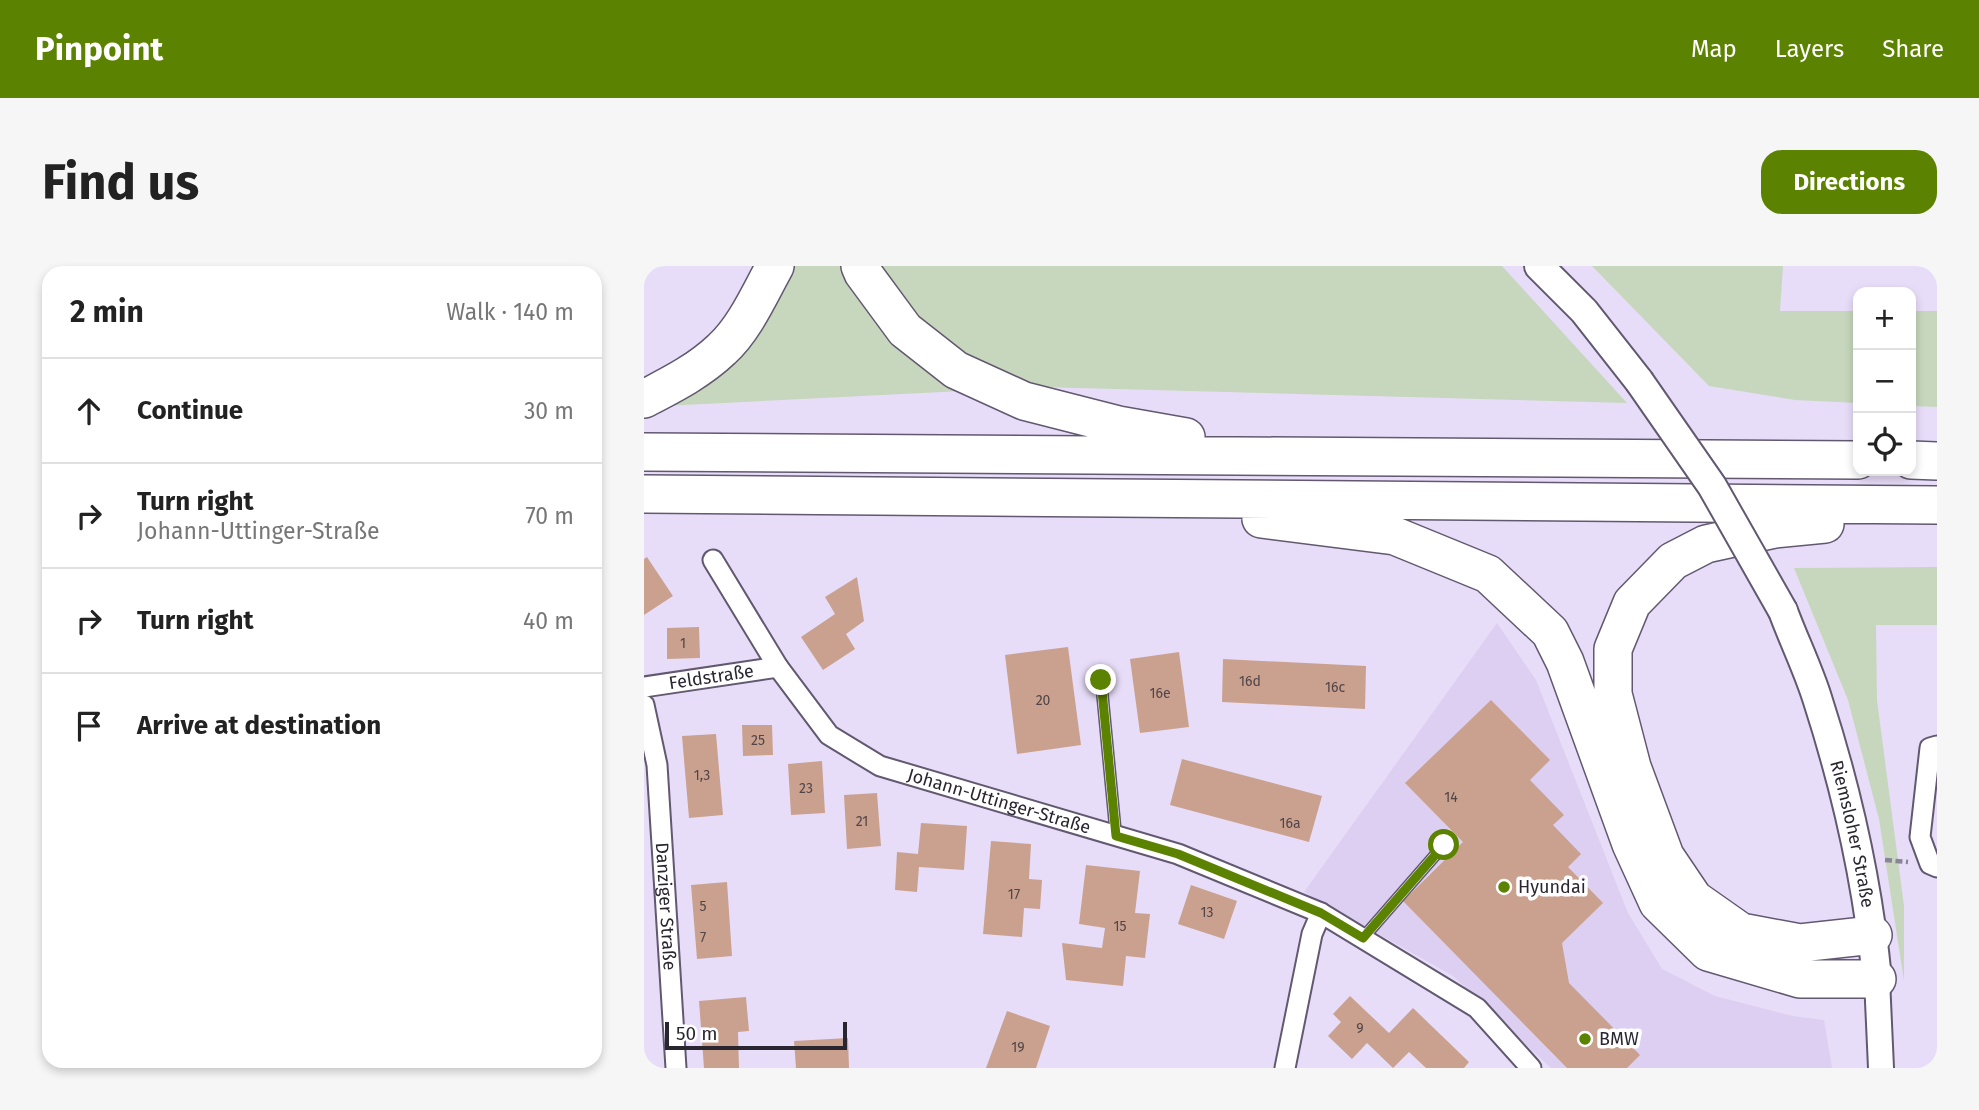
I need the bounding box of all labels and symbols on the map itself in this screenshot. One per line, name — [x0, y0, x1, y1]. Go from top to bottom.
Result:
house number: 1 — [680, 635, 686, 652]
street label: Feldstraße — [667, 660, 755, 694]
route end — [1085, 664, 1116, 695]
house number: 16d — [1239, 673, 1261, 690]
house number: 16c — [1325, 679, 1345, 696]
house number: 16e — [1149, 685, 1171, 702]
house number: 20 — [1036, 692, 1051, 709]
house number: 25 — [751, 732, 765, 749]
street label: Riemsloher Straße — [1825, 758, 1879, 909]
street label: Johann-Uttinger-Straße — [905, 764, 1093, 839]
house number: 1,3 — [694, 767, 710, 784]
house number: 23 — [799, 780, 813, 797]
house number: 14 — [1444, 789, 1458, 806]
house number: 21 — [856, 813, 868, 830]
house number: 16a — [1279, 815, 1301, 832]
route start — [1428, 829, 1459, 860]
street label: Danziger Straße — [651, 842, 681, 971]
place label: Hyundai — [1518, 876, 1586, 898]
marker: Hyundai — [1496, 879, 1512, 895]
house number: 17 — [1008, 886, 1020, 903]
house number: 5 — [699, 898, 707, 915]
house number: 13 — [1200, 904, 1214, 921]
house number: 15 — [1113, 918, 1127, 935]
house number: 7 — [700, 929, 706, 946]
scale bar — [665, 1019, 847, 1051]
house number: 9 — [1356, 1020, 1364, 1037]
place label: BMW — [1599, 1028, 1639, 1050]
marker: BMW — [1577, 1031, 1593, 1047]
house number: 19 — [1011, 1039, 1025, 1056]

